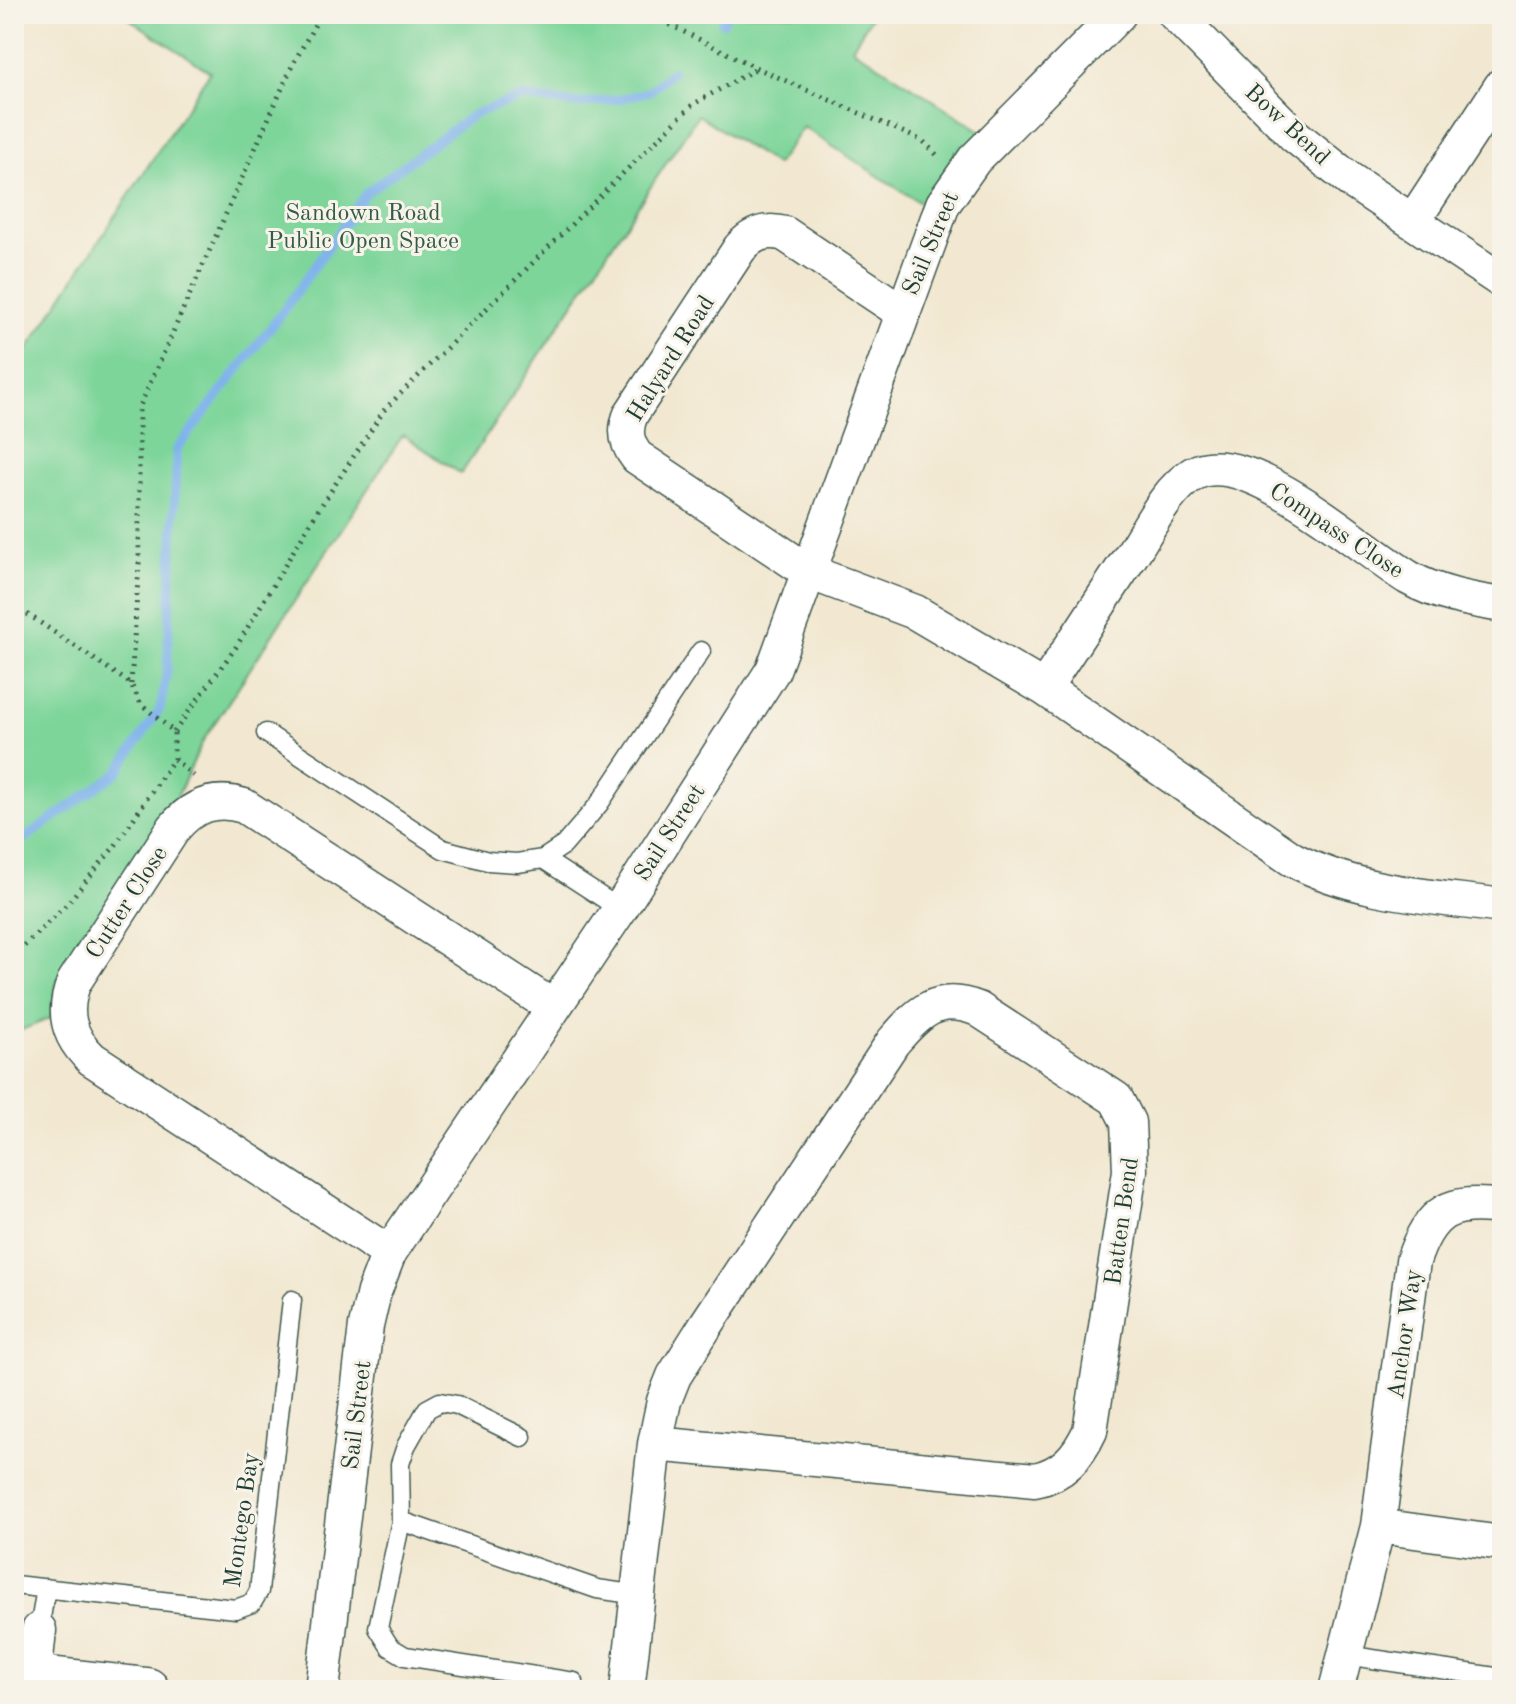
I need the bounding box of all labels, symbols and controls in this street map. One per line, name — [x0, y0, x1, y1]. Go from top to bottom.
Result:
street label: Bow Bend — [1240, 80, 1334, 171]
street label: Sail Street — [899, 188, 964, 299]
park label: Sandown Road Public Open Space — [267, 202, 459, 254]
street label: Halyard Road — [623, 292, 720, 426]
street label: Compass Close — [1264, 479, 1407, 584]
street label: Sail Street — [631, 780, 711, 886]
street label: Cutter Close — [82, 842, 173, 964]
street label: Batten Bend — [1102, 1156, 1144, 1287]
street label: Anchor Way — [1385, 1267, 1427, 1401]
street label: Sail Street — [339, 1359, 377, 1471]
street label: Montego Bay — [222, 1451, 264, 1590]

